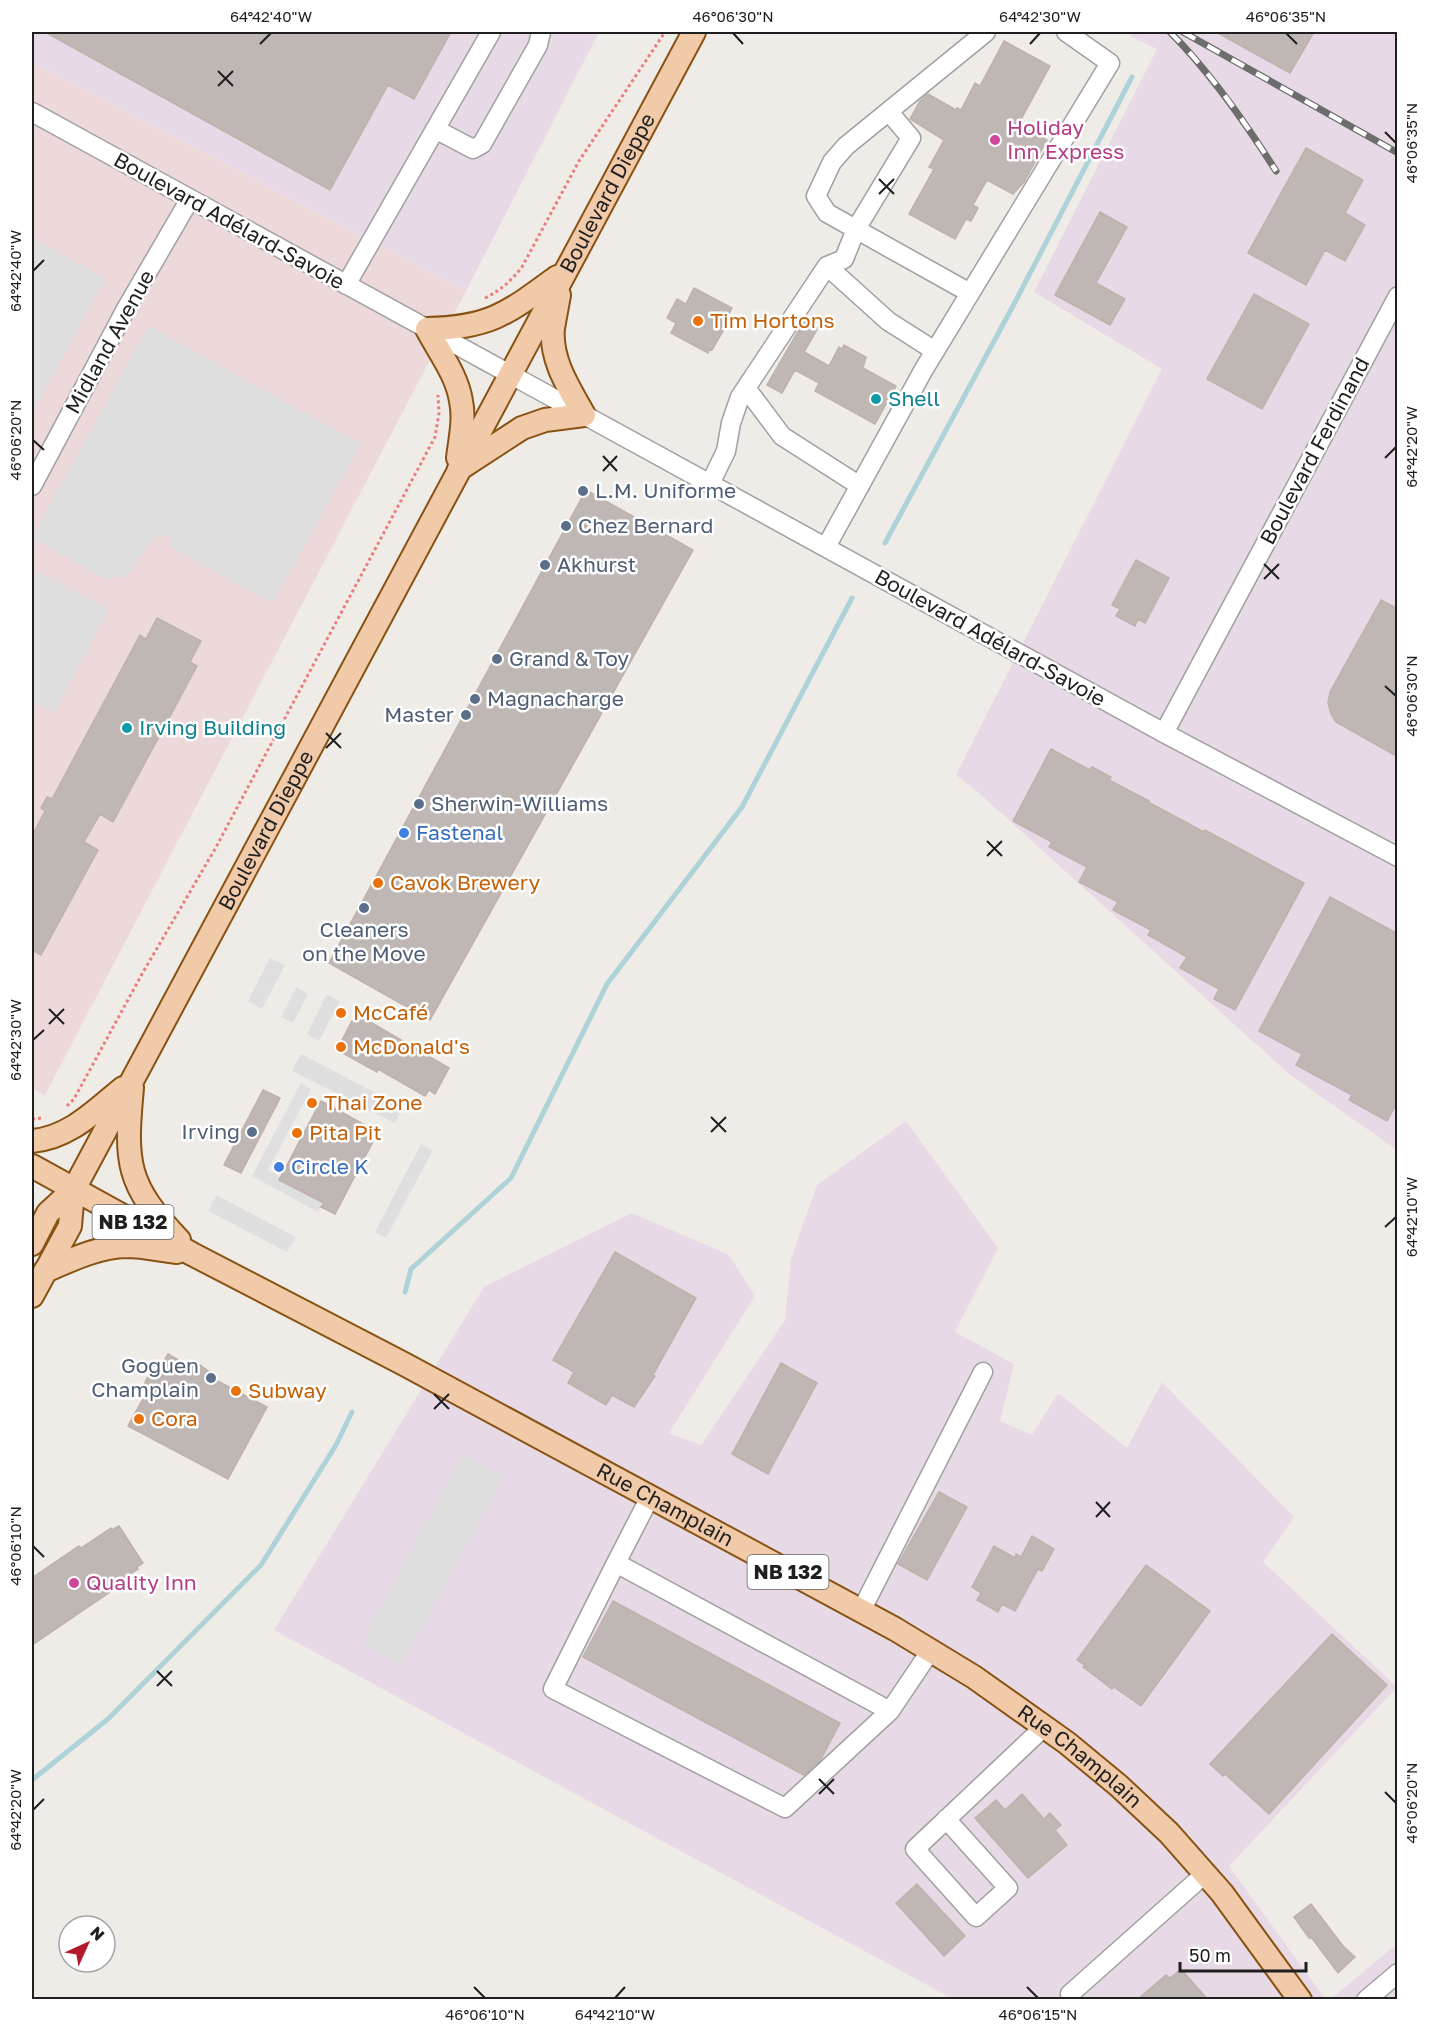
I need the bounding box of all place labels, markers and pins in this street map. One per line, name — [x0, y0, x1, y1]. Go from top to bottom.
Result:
place label: Holiday Inn Express — [1007, 114, 1124, 164]
marker: Holiday Inn Express — [988, 133, 1002, 147]
place label: Tim Hortons — [710, 307, 835, 333]
marker: Tim Hortons — [691, 314, 705, 328]
place label: Shell — [888, 385, 940, 411]
marker: Shell — [869, 392, 883, 406]
place label: L.M. Uniforme — [595, 477, 736, 503]
marker: L.M. Uniforme — [576, 484, 590, 498]
place label: Chez Bernard — [578, 512, 713, 538]
marker: Chez Bernard — [559, 519, 573, 533]
place label: Akhurst — [557, 551, 636, 577]
marker: Akhurst — [538, 558, 552, 572]
place label: Grand & Toy — [509, 645, 629, 671]
marker: Grand & Toy — [490, 652, 504, 666]
place label: Magnacharge — [487, 685, 624, 711]
marker: Magnacharge — [468, 692, 482, 706]
place label: Master — [384, 701, 454, 727]
marker: Master — [459, 708, 473, 722]
place label: Irving Building — [139, 714, 286, 740]
marker: Irving Building — [120, 721, 134, 735]
place label: Sherwin-Williams — [431, 790, 608, 816]
marker: Sherwin-Williams — [412, 797, 426, 811]
place label: Fastenal — [416, 819, 503, 845]
marker: Fastenal — [397, 826, 411, 840]
place label: Cavok Brewery — [390, 869, 541, 895]
marker: Cavok Brewery — [371, 876, 385, 890]
marker: Cleaners on the Move — [357, 901, 371, 915]
place label: Cleaners on the Move — [302, 916, 426, 966]
place label: McCafé — [353, 999, 428, 1025]
marker: McCafé — [334, 1006, 348, 1020]
place label: McDonald's — [353, 1033, 470, 1059]
marker: McDonald's — [334, 1040, 348, 1054]
place label: Thai Zone — [324, 1089, 423, 1115]
marker: Thai Zone — [305, 1096, 319, 1110]
place label: Irving — [181, 1118, 240, 1144]
place label: Pita Pit — [309, 1119, 382, 1145]
marker: Irving — [245, 1125, 259, 1139]
marker: Pita Pit — [290, 1126, 304, 1140]
place label: Circle K — [291, 1153, 369, 1179]
marker: Circle K — [272, 1160, 286, 1174]
place label: Goguen Champlain — [91, 1352, 199, 1402]
marker: Goguen Champlain — [204, 1371, 218, 1385]
place label: Subway — [248, 1377, 327, 1403]
marker: Subway — [229, 1384, 243, 1398]
place label: Cora — [151, 1405, 198, 1431]
marker: Cora — [132, 1412, 146, 1426]
place label: Quality Inn — [86, 1569, 197, 1595]
marker: Quality Inn — [67, 1576, 81, 1590]

